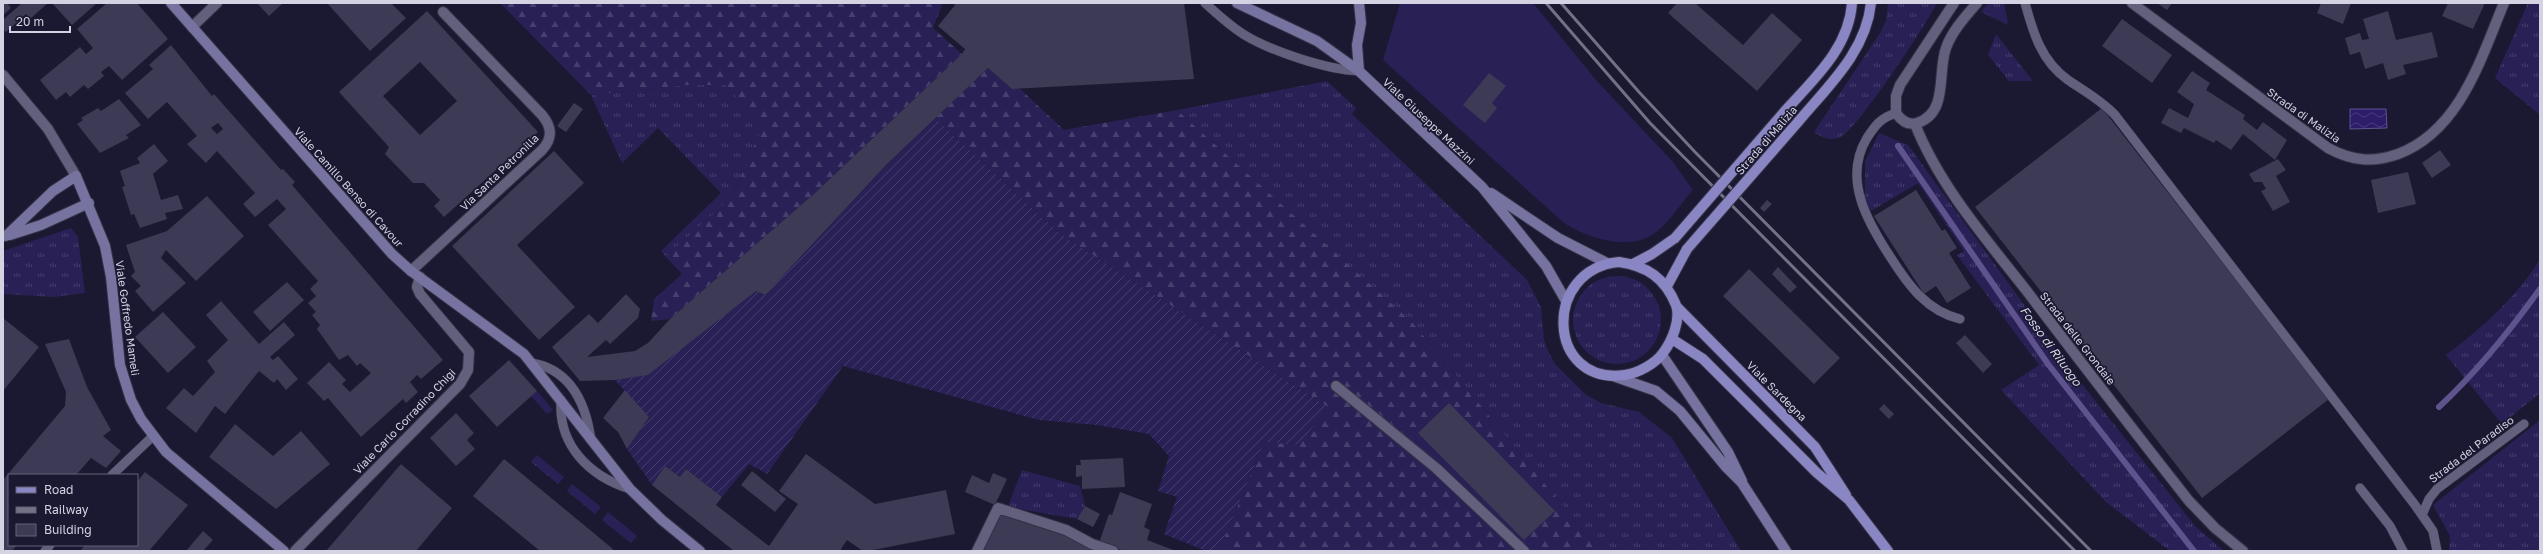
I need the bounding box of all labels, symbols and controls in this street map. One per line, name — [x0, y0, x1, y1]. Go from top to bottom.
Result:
scale bar — [10, 8, 70, 34]
text: 20 m — [16, 14, 44, 29]
street label: Viale Giuseppe Mazzini — [1380, 75, 1478, 167]
street label: Strada di Malizia — [2265, 85, 2343, 145]
street label: Strada di Malizia — [1733, 103, 1799, 177]
street label: Viale Camillo Benso di Cavour — [292, 124, 407, 250]
street label: Via Santa Petronilla — [457, 131, 541, 213]
street label: Viale Goffredo Mameli — [113, 259, 143, 377]
street label: Strada delle Grondaie — [2038, 289, 2118, 387]
water label: Fosso di Riluogo — [2017, 303, 2085, 389]
street label: Viale Sardegna — [1744, 358, 1810, 424]
street label: Viale Carlo Corradino Chigi — [350, 366, 458, 476]
street label: Strada del Paradiso — [2426, 413, 2516, 485]
legend — [8, 474, 138, 546]
text: Road — [44, 482, 73, 497]
text: Railway — [44, 502, 89, 517]
text: Building — [44, 522, 92, 537]

